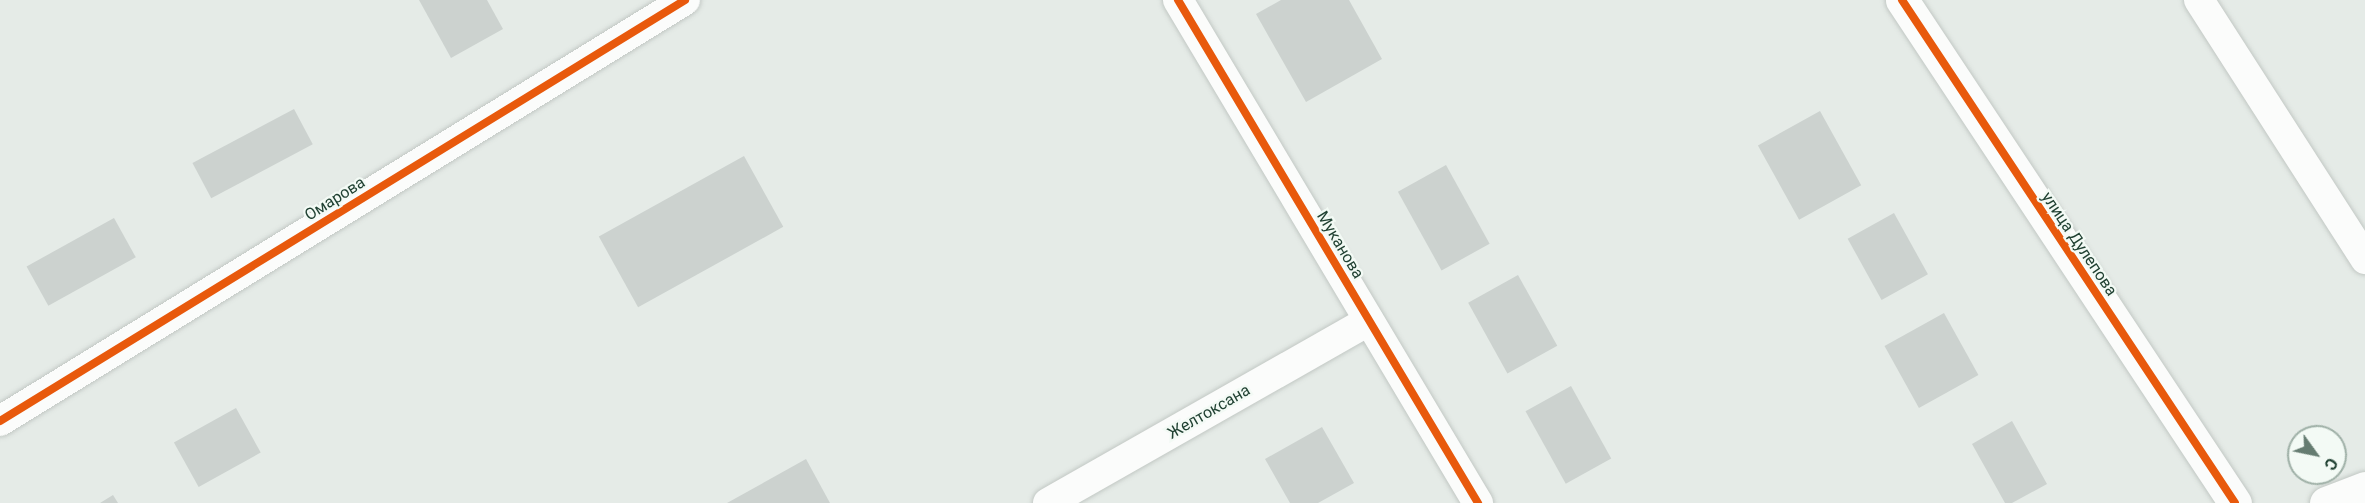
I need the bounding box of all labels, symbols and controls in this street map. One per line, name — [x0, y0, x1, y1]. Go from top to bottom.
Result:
street label: Омарова — [301, 173, 369, 225]
street label: улица Дулепова — [2037, 188, 2121, 300]
street label: Муканова — [1312, 208, 1368, 282]
street label: Желтоксана — [1164, 381, 1254, 443]
north arrow — [2287, 425, 2347, 485]
text: С — [2320, 454, 2342, 474]

